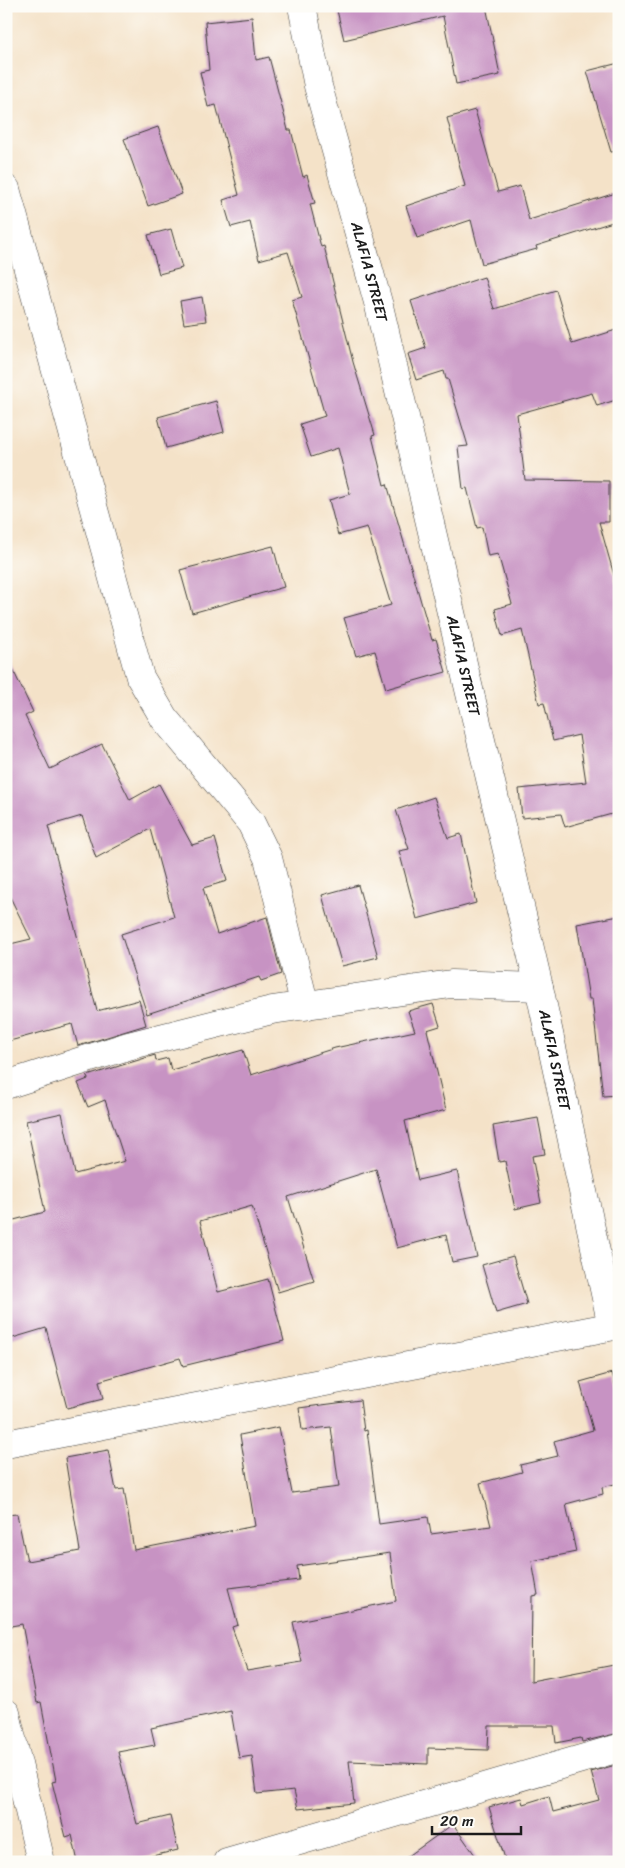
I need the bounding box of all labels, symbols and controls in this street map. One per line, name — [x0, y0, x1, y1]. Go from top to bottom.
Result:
street label: ALAFIA STREET — [343, 218, 396, 326]
street label: ALAFIA STREET — [439, 611, 488, 720]
street label: ALAFIA STREET — [531, 1006, 579, 1114]
scale bar — [432, 1803, 521, 1835]
text: 20 m — [440, 1808, 474, 1834]

